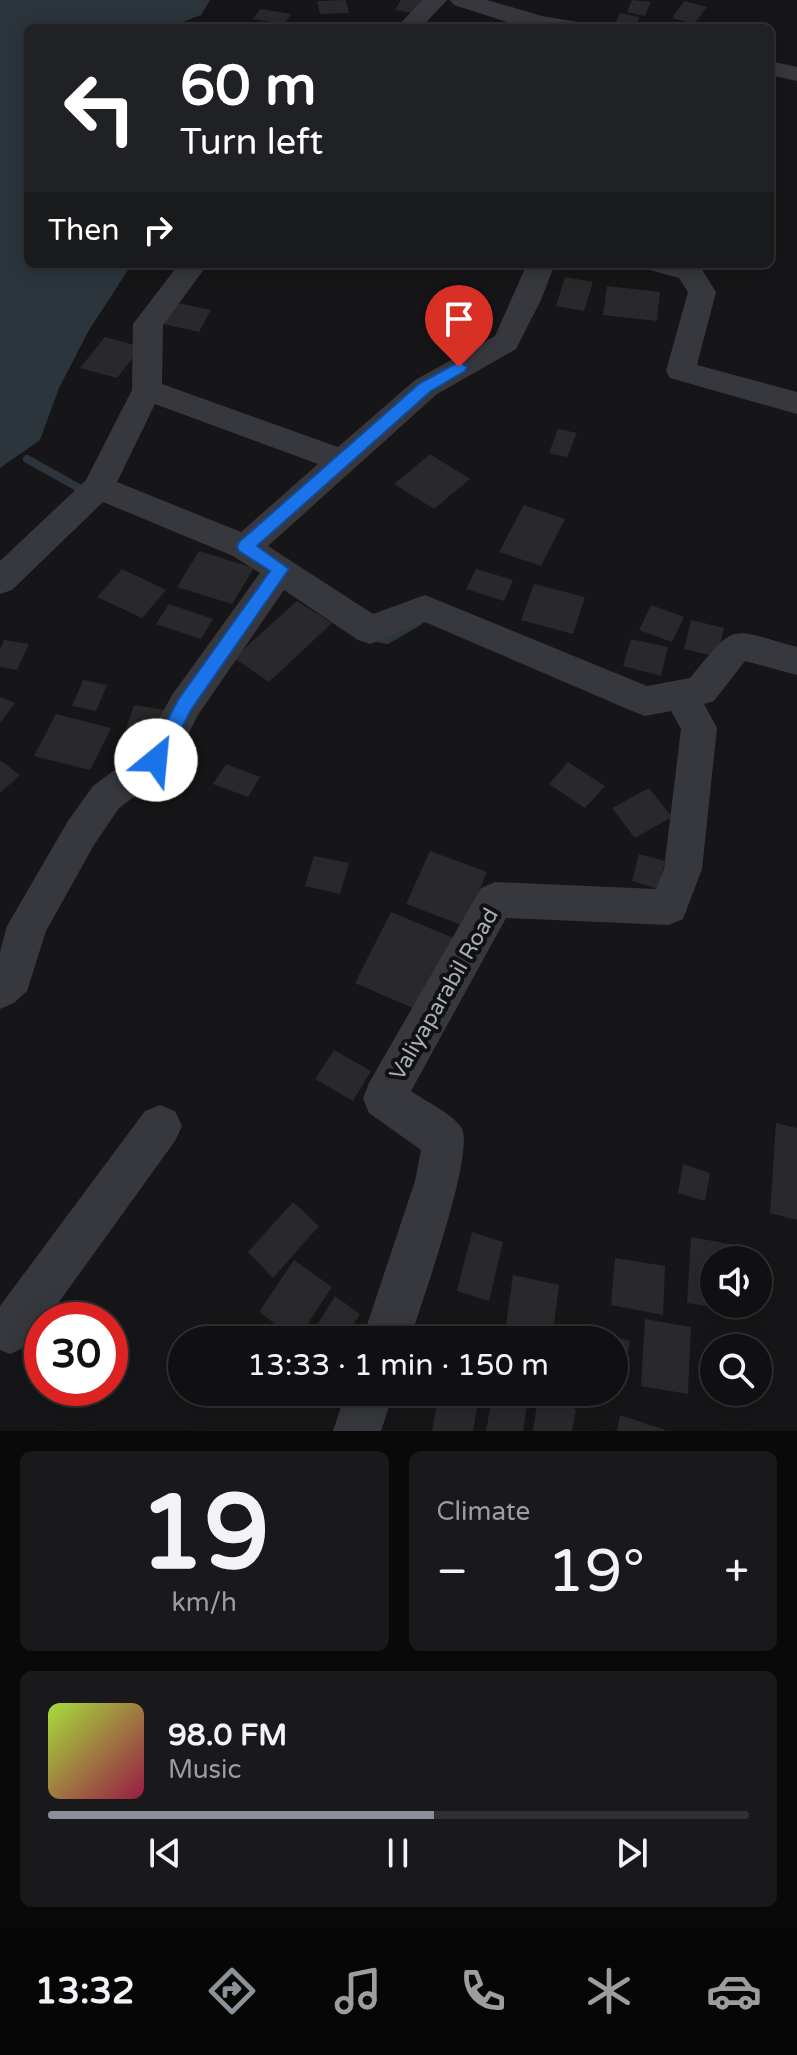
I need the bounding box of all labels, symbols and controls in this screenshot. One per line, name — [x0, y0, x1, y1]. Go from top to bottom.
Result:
text: 60 m — [180, 53, 316, 120]
icon: left — [48, 56, 152, 160]
text: Turn left — [180, 121, 323, 164]
icon: right — [136, 208, 180, 252]
text: Then — [48, 212, 120, 249]
pin — [425, 285, 493, 367]
icon: arrive — [437, 297, 481, 341]
position arrow — [114, 718, 198, 802]
street label: Valiyaparabil Road — [384, 903, 504, 1085]
map controls — [700, 1246, 772, 1406]
button: sound — [700, 1246, 772, 1318]
speed limit sign: 30 — [24, 1302, 128, 1406]
button: search — [700, 1334, 772, 1406]
text: 13:33 · 1 min · 150 m — [247, 1347, 549, 1384]
text: 19 — [139, 1472, 270, 1597]
text: Climate — [437, 1496, 530, 1527]
text: 19° — [547, 1536, 645, 1608]
text: − — [437, 1546, 468, 1599]
text: + — [724, 1546, 749, 1599]
text: km/h — [172, 1587, 237, 1618]
text: 98.0 FM — [168, 1717, 287, 1754]
text: Music — [168, 1754, 241, 1785]
icon: previous — [143, 1831, 187, 1875]
icon: pause — [376, 1831, 420, 1875]
icon: next — [610, 1831, 654, 1875]
icon: directions — [204, 1963, 260, 2019]
icon: music — [330, 1963, 386, 2019]
icon: phone — [455, 1963, 511, 2019]
icon: climate — [581, 1963, 637, 2019]
icon: car — [706, 1963, 762, 2019]
text: 13:32 — [35, 1970, 135, 2013]

